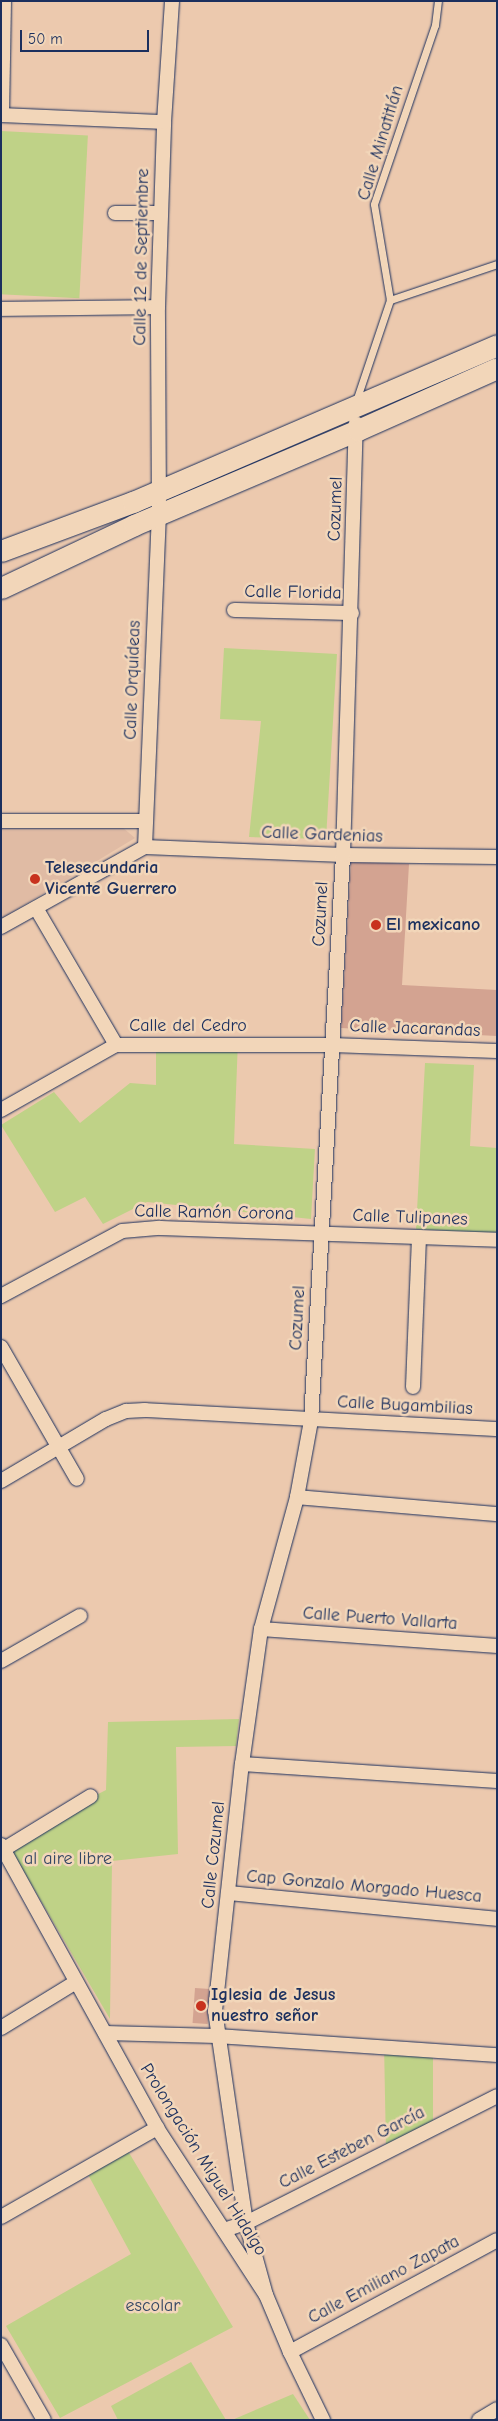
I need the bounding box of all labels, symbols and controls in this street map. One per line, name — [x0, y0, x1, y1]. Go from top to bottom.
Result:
scale bar — [22, 20, 151, 52]
text: 50 m — [28, 30, 63, 48]
street label: Calle Minatitlán — [353, 83, 409, 203]
street label: Calle 12 de Septiembre — [130, 168, 154, 346]
street label: Cozumel — [324, 476, 348, 542]
street label: Calle Florida — [244, 581, 342, 605]
street label: Calle Orquídeas — [120, 620, 146, 740]
street label: Calle Gardenias — [261, 822, 383, 848]
place label: Telesecundaria Vicente Guerrero — [45, 858, 177, 901]
marker: Telesecundaria Vicente Guerrero — [29, 873, 41, 885]
street label: Cozumel — [309, 881, 333, 947]
place label: El mexicano — [386, 914, 480, 936]
marker: El mexicano — [370, 919, 382, 931]
street label: Calle del Cedro — [129, 1015, 247, 1037]
street label: Calle Jacarandas — [349, 1016, 481, 1042]
street label: Calle Ramón Corona — [134, 1201, 294, 1225]
street label: Calle Tulipanes — [352, 1205, 468, 1231]
street label: Cozumel — [286, 1285, 310, 1351]
street label: Calle Bugambilias — [337, 1392, 473, 1420]
street label: Calle Puerto Vallarta — [302, 1603, 458, 1635]
street label: Calle Cozumel — [198, 1800, 230, 1910]
park label: al aire libre — [24, 1848, 112, 1870]
street label: Cap Gonzalo Morgado Huesca — [245, 1866, 483, 1908]
place label: Iglesia de Jesus nuestro señor — [211, 1985, 335, 2028]
marker: Iglesia de Jesus nuestro señor — [195, 2000, 207, 2012]
street label: Prolongación Miguel Hidalgo — [135, 2060, 271, 2260]
street label: Calle Esteben García — [276, 2102, 428, 2194]
street label: Calle Emiliano Zapata — [305, 2231, 463, 2329]
park label: escolar — [125, 2295, 181, 2317]

